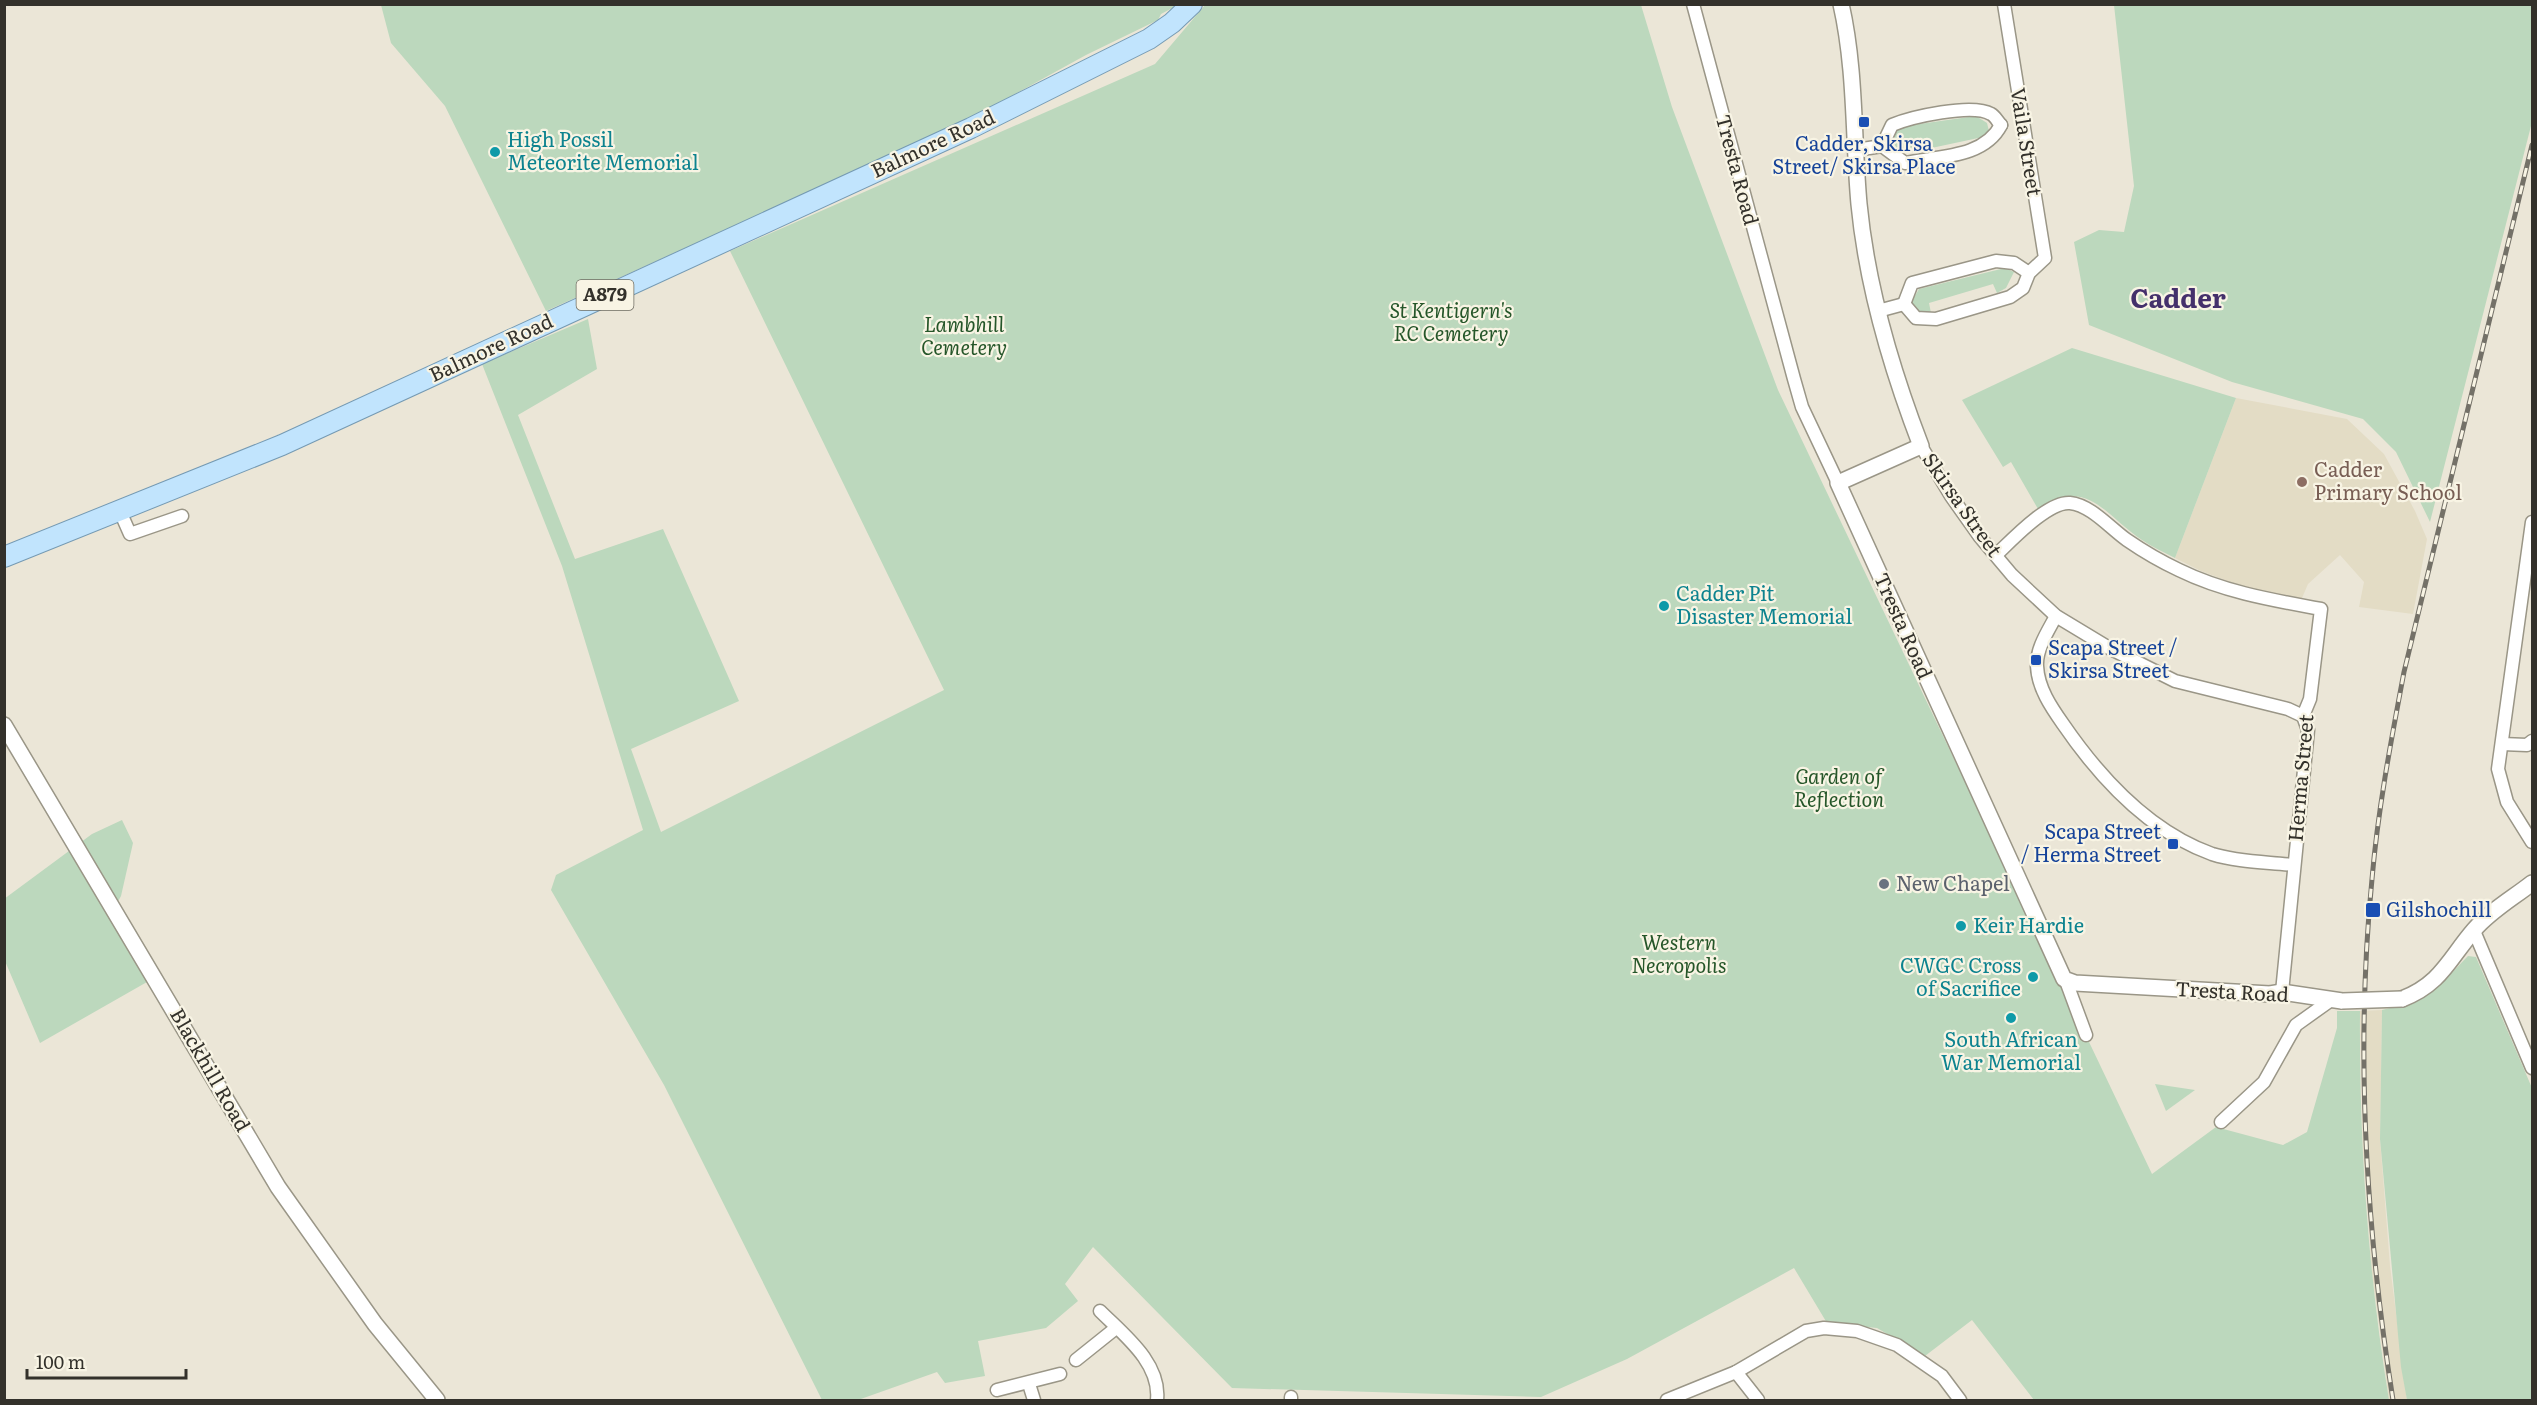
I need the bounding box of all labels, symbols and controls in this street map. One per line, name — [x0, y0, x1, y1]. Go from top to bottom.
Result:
street label: Vaila Street — [2005, 85, 2051, 198]
street label: Balmore Road — [865, 100, 999, 184]
street label: Tresta Road — [1710, 111, 1768, 228]
marker: Cadder, Skirsa Street/ Skirsa Place — [1857, 115, 1871, 129]
place label: High Possil Meteorite Memorial — [507, 123, 699, 176]
place label: Cadder, Skirsa Street/ Skirsa Place — [1772, 127, 1956, 180]
marker: High Possil Meteorite Memorial — [488, 145, 502, 159]
district label: Cadder — [2130, 277, 2226, 316]
road number: A879 — [576, 280, 634, 310]
park label: St Kentigern's RC Cemetery — [1389, 294, 1513, 347]
street label: Balmore Road — [423, 304, 557, 388]
park label: Lambhill Cemetery — [921, 308, 1007, 361]
street label: Skirsa Street — [1917, 446, 2011, 562]
place label: Cadder Primary School — [2314, 453, 2462, 506]
marker: Cadder Primary School — [2295, 475, 2309, 489]
street label: Tresta Road — [1868, 567, 1942, 683]
place label: Cadder Pit Disaster Memorial — [1676, 577, 1853, 630]
marker: Cadder Pit Disaster Memorial — [1657, 599, 1671, 613]
place label: Scapa Street / Skirsa Street — [2048, 631, 2178, 684]
marker: Scapa Street / Skirsa Street — [2029, 653, 2043, 667]
street label: Herma Street — [2279, 713, 2320, 843]
park label: Garden of Reflection — [1794, 760, 1885, 813]
place label: Scapa Street / Herma Street — [2021, 815, 2161, 868]
marker: Scapa Street / Herma Street — [2166, 837, 2180, 851]
place label: New Chapel — [1896, 867, 2010, 897]
marker: New Chapel — [1877, 877, 1891, 891]
place label: Gilshochill — [2386, 893, 2492, 923]
marker: Gilshochill — [2364, 901, 2382, 919]
place label: Keir Hardie — [1973, 909, 2084, 939]
marker: Keir Hardie — [1954, 919, 1968, 933]
park label: Western Necropolis — [1632, 926, 1726, 979]
place label: CWGC Cross of Sacrifice — [1900, 949, 2021, 1002]
marker: CWGC Cross of Sacrifice — [2026, 970, 2040, 984]
street label: Tresta Road — [2175, 972, 2290, 1008]
street label: Blackhill Road — [164, 1002, 259, 1136]
marker: South African War Memorial — [2004, 1011, 2018, 1025]
place label: South African War Memorial — [1941, 1023, 2081, 1076]
scale bar — [27, 1342, 186, 1380]
text: 100 m — [36, 1348, 85, 1375]

